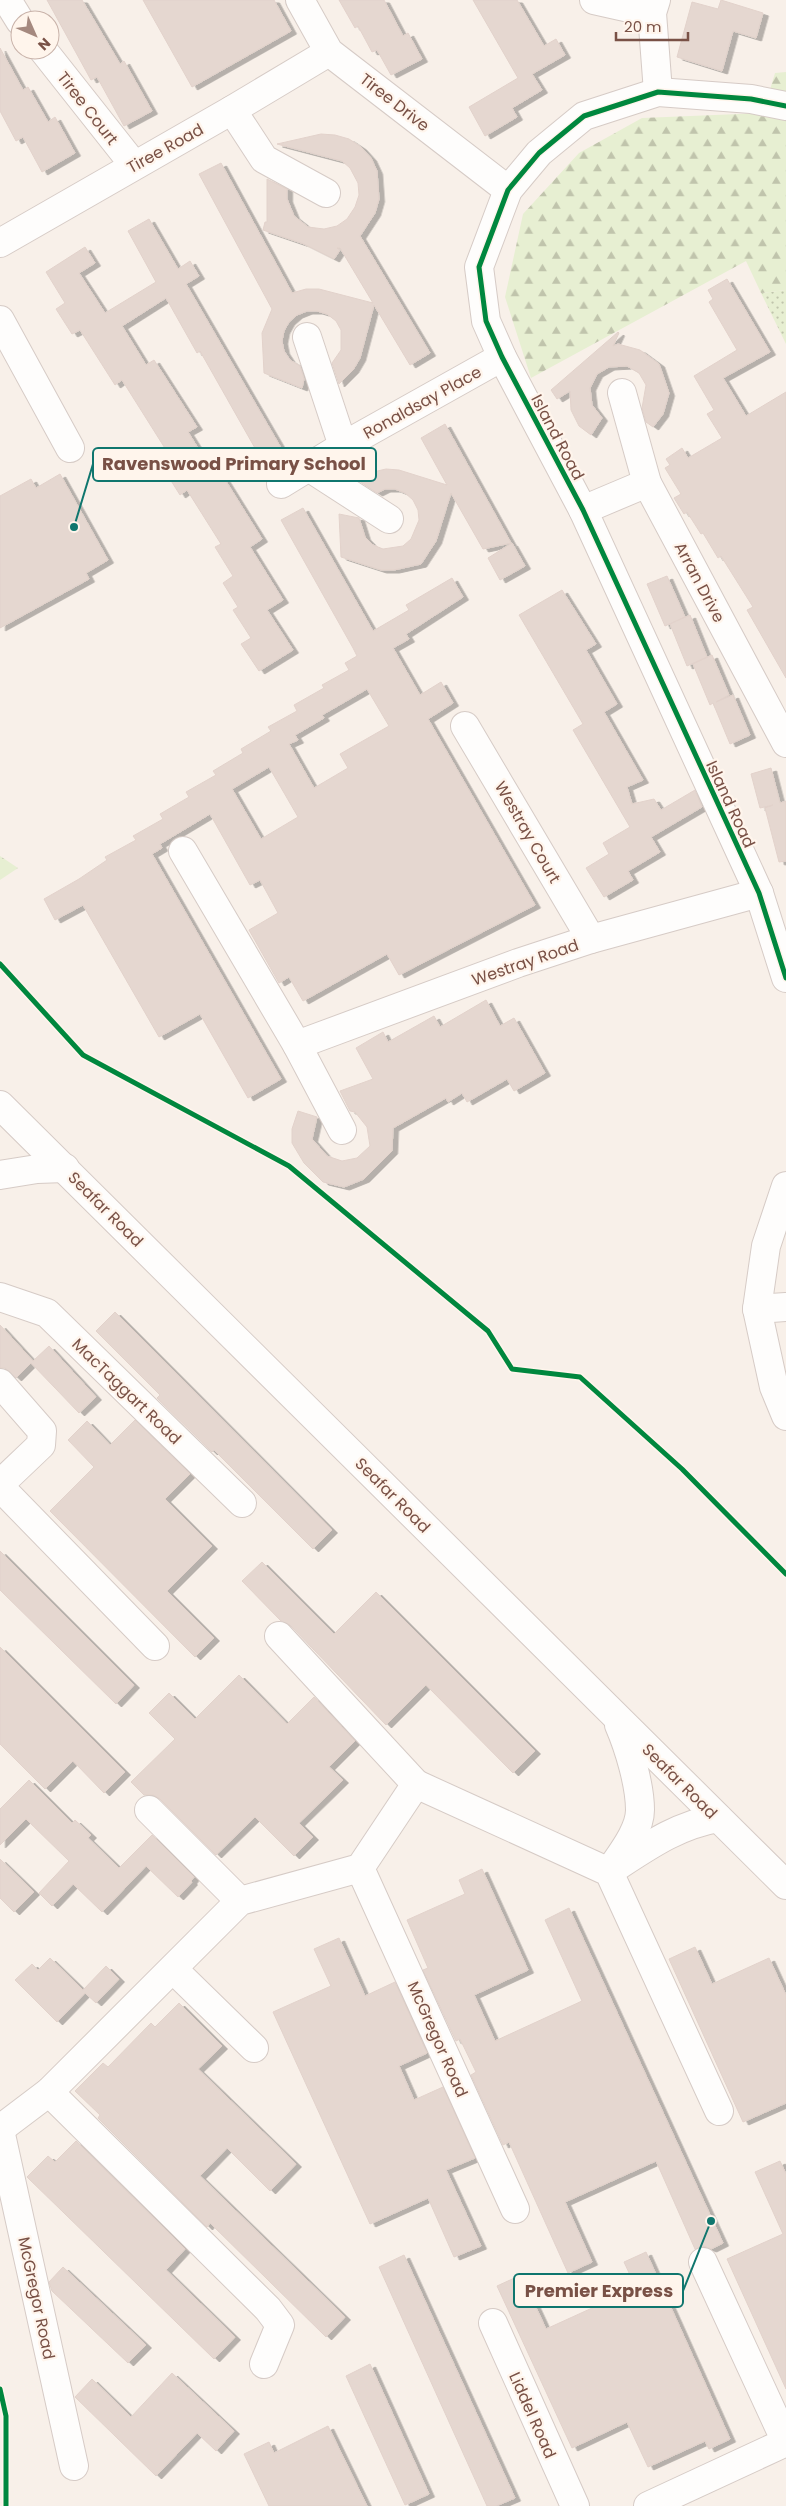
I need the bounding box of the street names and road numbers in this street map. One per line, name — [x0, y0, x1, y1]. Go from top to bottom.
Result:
street label: Tiree Court — [52, 67, 124, 150]
street label: Tiree Drive — [355, 68, 434, 137]
street label: Tiree Road — [123, 118, 208, 179]
street label: Ronaldsay Place — [359, 360, 486, 444]
street label: Island Road — [525, 390, 590, 484]
street label: Arran Drive — [669, 538, 730, 627]
street label: Island Road — [700, 757, 761, 852]
street label: Westray Court — [489, 777, 566, 888]
street label: Westray Road — [469, 933, 582, 991]
street label: Seafar Road — [63, 1167, 148, 1252]
street label: MacTaggart Road — [67, 1333, 186, 1450]
street label: Seafar Road — [350, 1453, 435, 1538]
street label: Seafar Road — [637, 1739, 722, 1824]
street label: McGregor Road — [402, 1978, 473, 2101]
street label: McGregor Road — [12, 2235, 61, 2361]
street label: Liddel Road — [503, 2368, 562, 2462]

